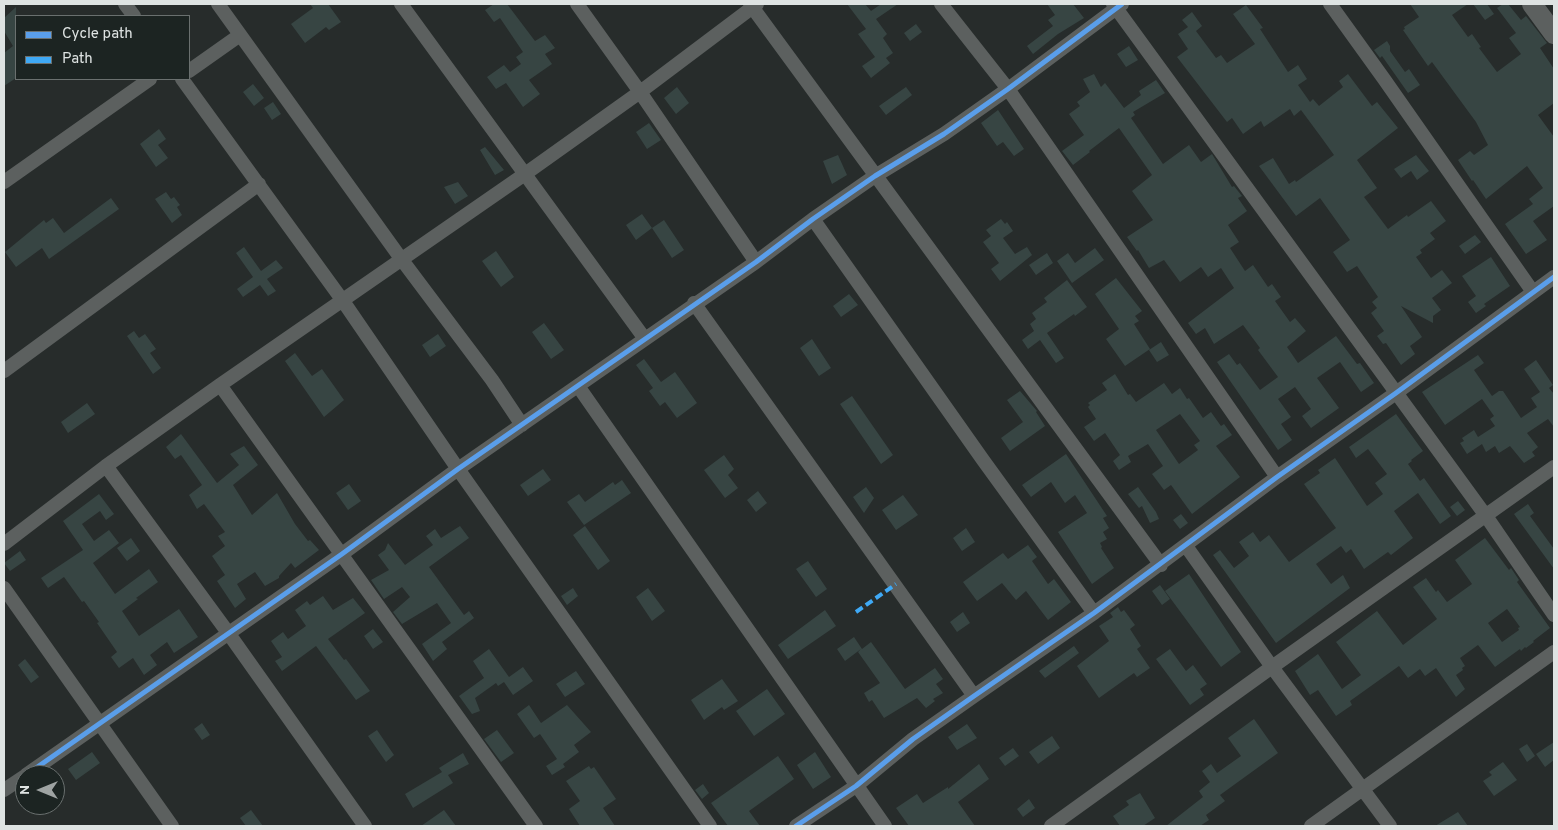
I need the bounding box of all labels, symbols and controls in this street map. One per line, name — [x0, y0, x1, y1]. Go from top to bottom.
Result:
legend — [15, 15, 190, 80]
text: Cycle path — [62, 25, 133, 44]
text: Path — [62, 50, 93, 69]
north arrow — [15, 765, 65, 815]
text: N — [17, 785, 34, 795]

